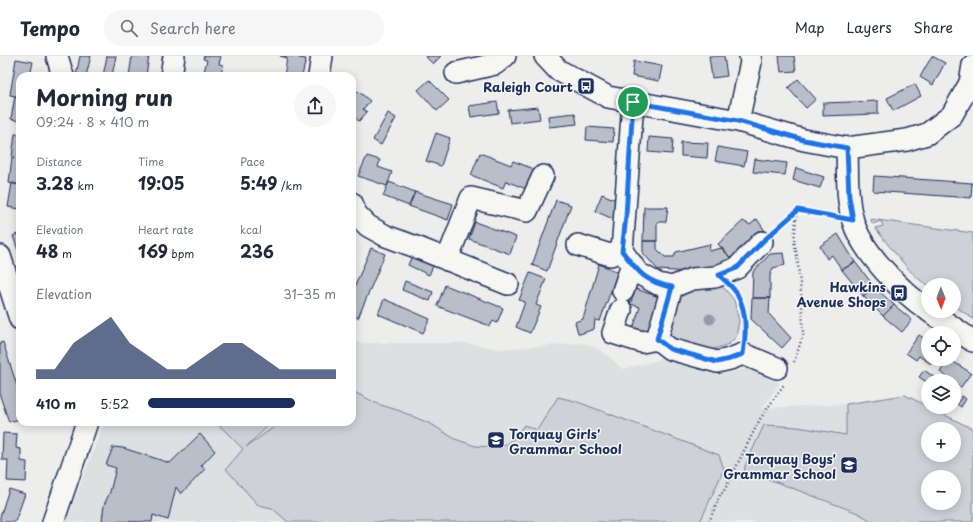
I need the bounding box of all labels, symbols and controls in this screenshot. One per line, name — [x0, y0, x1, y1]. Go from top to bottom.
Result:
search box — [104, 10, 384, 46]
text: Tempo — [20, 14, 80, 42]
text: Search here — [150, 16, 236, 39]
icon: search — [118, 17, 140, 39]
text: Map — [795, 17, 825, 38]
text: Layers — [847, 17, 892, 38]
text: Share — [914, 17, 953, 38]
bus stop icon: Raleigh Court — [576, 76, 596, 96]
place label: Raleigh Court — [483, 77, 573, 96]
text: Morning run — [36, 80, 173, 113]
button: share — [294, 85, 336, 127]
pin — [616, 85, 650, 119]
icon: arrive — [622, 91, 644, 113]
text: 09:24 · 8 × 410 m — [36, 112, 149, 131]
text: Distance — [36, 153, 82, 170]
text: Time — [138, 153, 164, 170]
text: Pace — [240, 153, 265, 170]
text: 3.28 — [36, 170, 74, 196]
text: 19:05 — [138, 170, 185, 196]
text: 5:49 — [240, 170, 278, 196]
text: km — [74, 177, 94, 194]
text: /km — [278, 177, 302, 194]
text: Elevation — [36, 221, 83, 238]
text: Heart rate — [138, 221, 194, 238]
text: kcal — [240, 221, 262, 238]
text: 48 — [36, 238, 58, 264]
text: 169 — [138, 238, 168, 264]
text: 236 — [240, 238, 274, 264]
text: m — [58, 245, 72, 262]
text: bpm — [168, 245, 194, 262]
place label: Hawkins Avenue Shops — [796, 277, 886, 311]
north arrow — [921, 278, 961, 318]
map controls — [921, 278, 961, 510]
bus stop icon: Hawkins Avenue Shops — [889, 283, 909, 303]
text: Elevation — [36, 284, 92, 303]
text: 31–35 m — [283, 284, 336, 303]
button: locate — [921, 326, 961, 366]
button: layers — [921, 374, 961, 414]
text: 410 m — [36, 394, 76, 413]
text: 5:52 — [100, 394, 129, 413]
button: + — [921, 422, 961, 462]
place label: Torquay Girls' Grammar School — [509, 424, 622, 458]
school or university icon: Torquay Girls' Grammar School — [486, 430, 506, 450]
place label: Torquay Boys' Grammar School — [723, 449, 836, 483]
school or university icon: Torquay Boys' Grammar School — [839, 455, 859, 475]
button: − — [921, 470, 961, 510]

